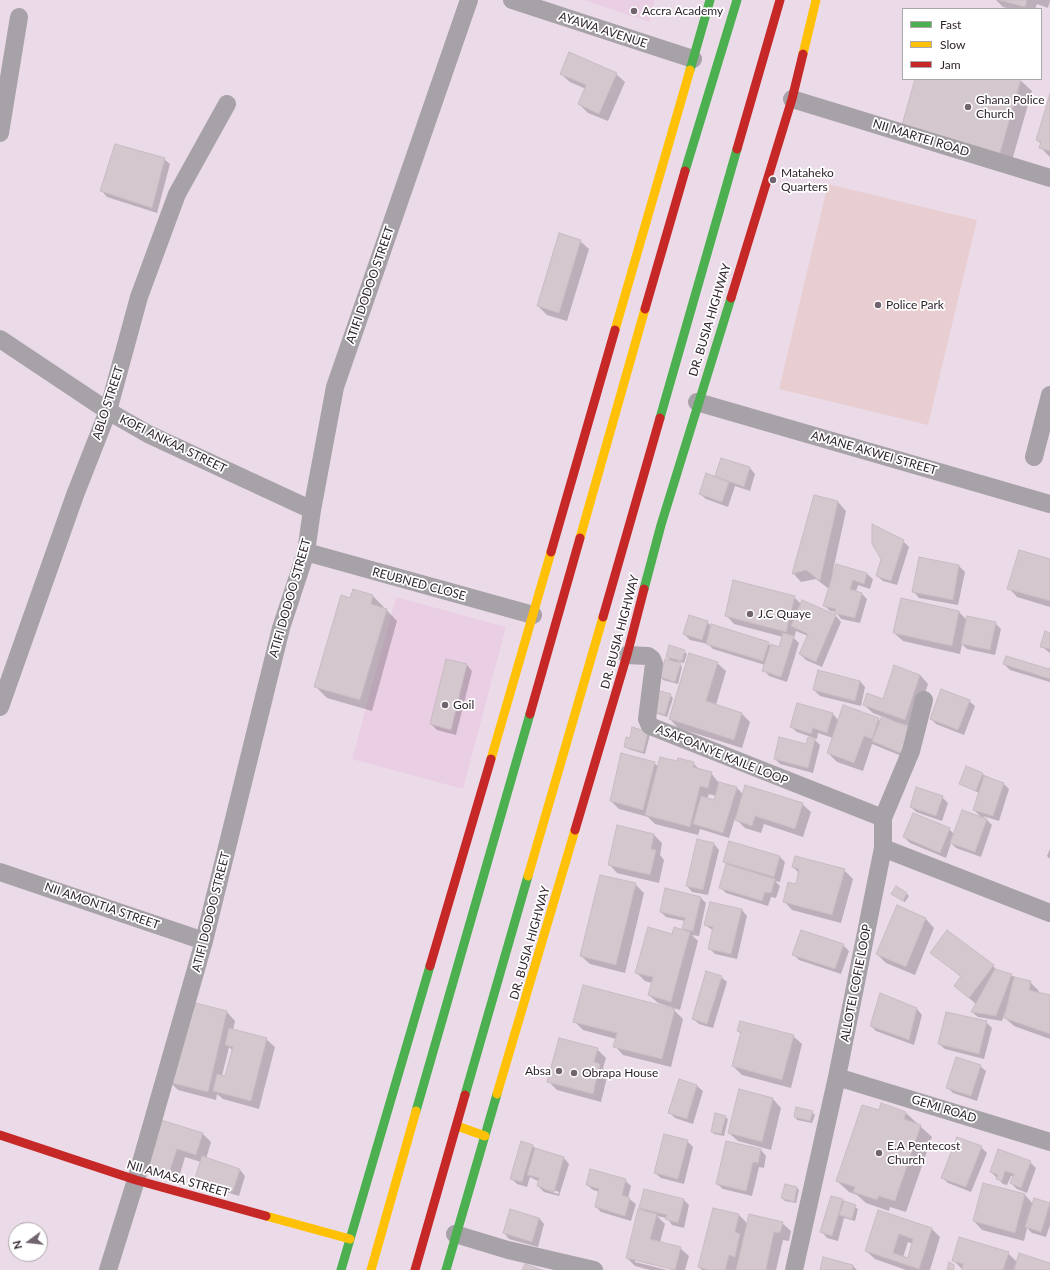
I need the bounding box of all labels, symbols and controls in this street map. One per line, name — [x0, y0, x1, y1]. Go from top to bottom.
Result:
place label: Accra Academy — [642, 4, 723, 18]
marker: Accra Academy — [629, 6, 639, 16]
legend — [902, 8, 1042, 80]
street label: AYAWA AVENUE — [557, 9, 649, 51]
text: Fast — [940, 17, 961, 32]
text: Slow — [940, 37, 965, 52]
text: Jam — [940, 57, 961, 72]
place label: Ghana Police Church — [976, 93, 1044, 121]
marker: Ghana Police Church — [963, 102, 973, 112]
street label: NII MARTEI ROAD — [871, 117, 971, 159]
place label: Mataheko Quarters — [781, 166, 834, 194]
marker: Mataheko Quarters — [768, 175, 778, 185]
street label: ATIFI DODOO STREET — [343, 224, 397, 346]
street label: DR. BUSIA HIGHWAY — [686, 262, 734, 378]
place label: Police Park — [886, 298, 944, 312]
marker: Police Park — [873, 300, 883, 310]
street label: ABLO STREET — [89, 364, 127, 442]
street label: KOFI ANKAA STREET — [117, 412, 229, 476]
street label: AMANE AKWEI STREET — [809, 428, 939, 478]
street label: ATIFI DODOO STREET — [266, 537, 314, 659]
street label: REUBNED CLOSE — [371, 565, 467, 603]
street label: DR. BUSIA HIGHWAY — [598, 573, 642, 691]
place label: J.C Quaye — [758, 607, 811, 621]
marker: J.C Quaye — [745, 609, 755, 619]
place label: Goil — [453, 698, 474, 712]
marker: Goil — [440, 700, 450, 710]
street label: ASAFOANYE KAILE LOOP — [654, 722, 790, 788]
street label: ATIFI DODOO STREET — [189, 851, 233, 973]
street label: NII AMONTIA STREET — [43, 880, 161, 932]
street label: DR. BUSIA HIGHWAY — [507, 885, 553, 1001]
street label: ALLOTEI COFIE LOOP — [838, 923, 874, 1043]
place label: Absa — [525, 1064, 551, 1078]
marker: Absa — [554, 1066, 564, 1076]
place label: Obrapa House — [582, 1066, 658, 1080]
marker: Obrapa House — [569, 1068, 579, 1078]
street label: GEMI ROAD — [910, 1092, 978, 1126]
place label: E.A Pentecost Church — [887, 1139, 960, 1167]
marker: E.A Pentecost Church — [874, 1148, 884, 1158]
street label: NII AMASA STREET — [125, 1157, 231, 1201]
north arrow — [8, 1222, 48, 1262]
text: N — [10, 1239, 24, 1251]

